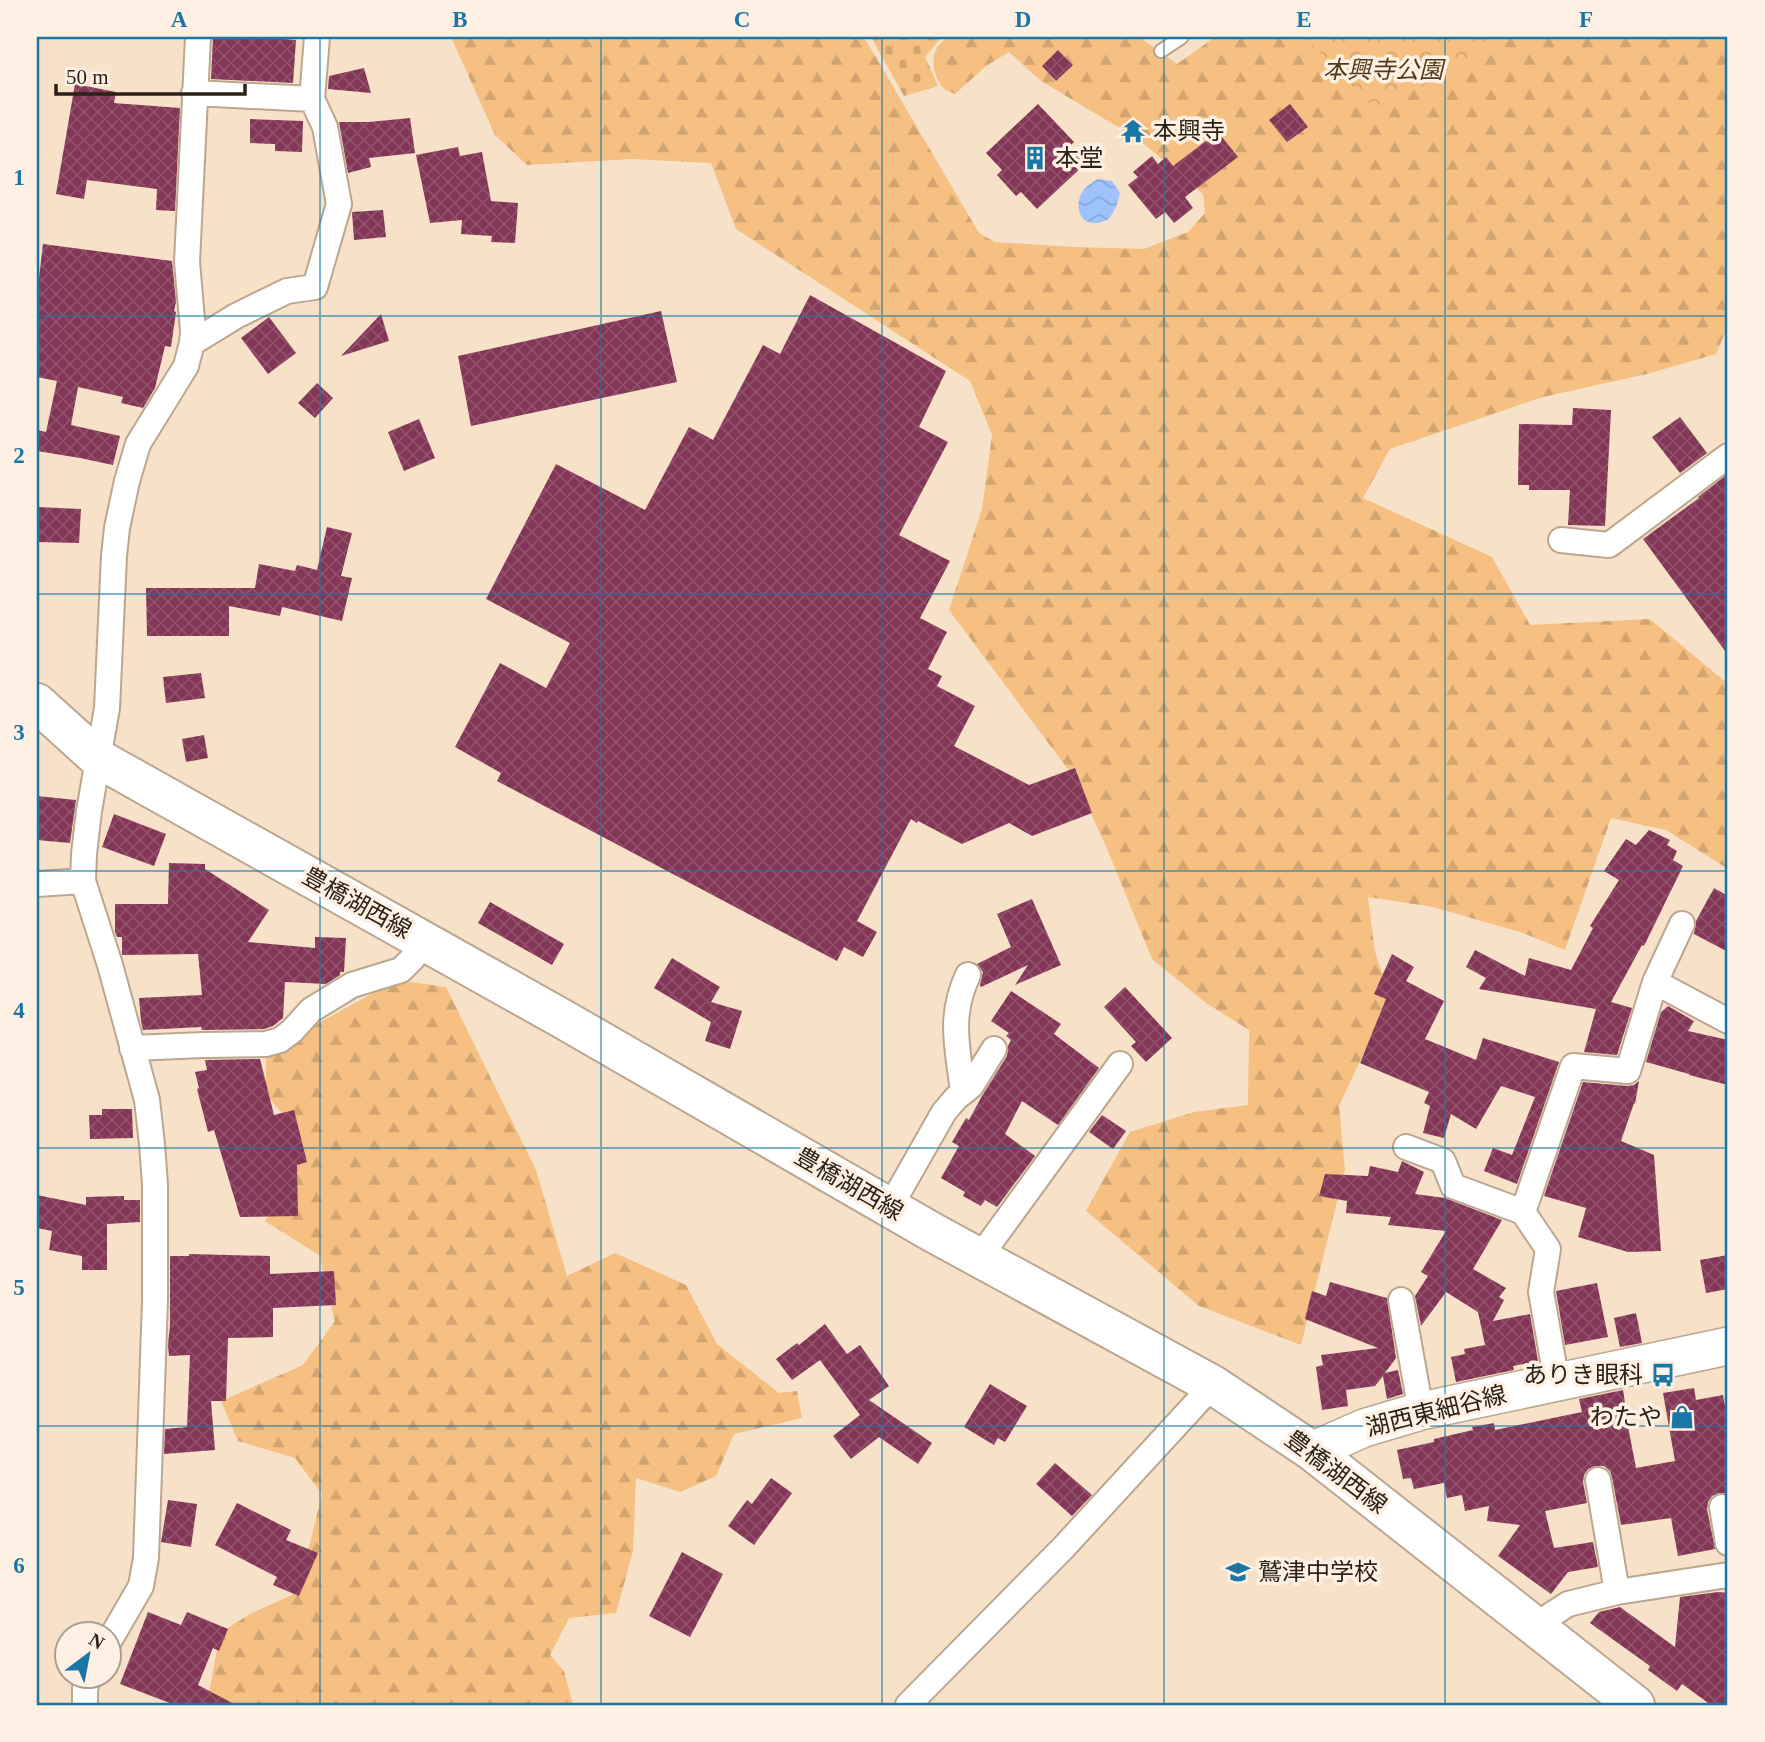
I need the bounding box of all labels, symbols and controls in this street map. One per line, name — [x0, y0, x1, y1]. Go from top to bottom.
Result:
text: A — [171, 7, 188, 32]
text: B — [452, 7, 468, 32]
text: C — [734, 7, 750, 32]
text: D — [1015, 7, 1031, 32]
text: E — [1296, 7, 1312, 32]
text: F — [1579, 7, 1593, 32]
scale bar — [56, 52, 245, 96]
park label: 本興寺公園 — [1323, 57, 1446, 83]
text: 50 m — [66, 65, 109, 89]
temple icon: 本興寺 — [1119, 117, 1147, 145]
place label: 本興寺 — [1153, 118, 1225, 144]
building icon: 本堂 — [1021, 144, 1049, 172]
place label: 本堂 — [1055, 145, 1103, 171]
text: 1 — [13, 165, 25, 190]
text: 2 — [13, 443, 25, 468]
text: 3 — [13, 720, 25, 745]
street label: 豊橋湖西線 — [298, 863, 416, 943]
text: 4 — [13, 998, 25, 1023]
street label: 豊橋湖西線 — [791, 1143, 907, 1225]
text: 5 — [13, 1275, 25, 1300]
bus stop icon: ありき眼科 — [1649, 1361, 1677, 1389]
place label: ありき眼科 — [1523, 1362, 1643, 1388]
street label: 湖西東細谷線 — [1363, 1381, 1509, 1441]
shop icon: わたや — [1668, 1403, 1696, 1431]
place label: わたや — [1590, 1404, 1662, 1430]
street label: 豊橋湖西線 — [1280, 1426, 1392, 1518]
text: 6 — [13, 1553, 25, 1578]
school or university icon: 鷲津中学校 — [1224, 1558, 1252, 1586]
place label: 鷲津中学校 — [1258, 1559, 1378, 1585]
north arrow — [52, 1620, 122, 1690]
text: N — [85, 1628, 108, 1654]

